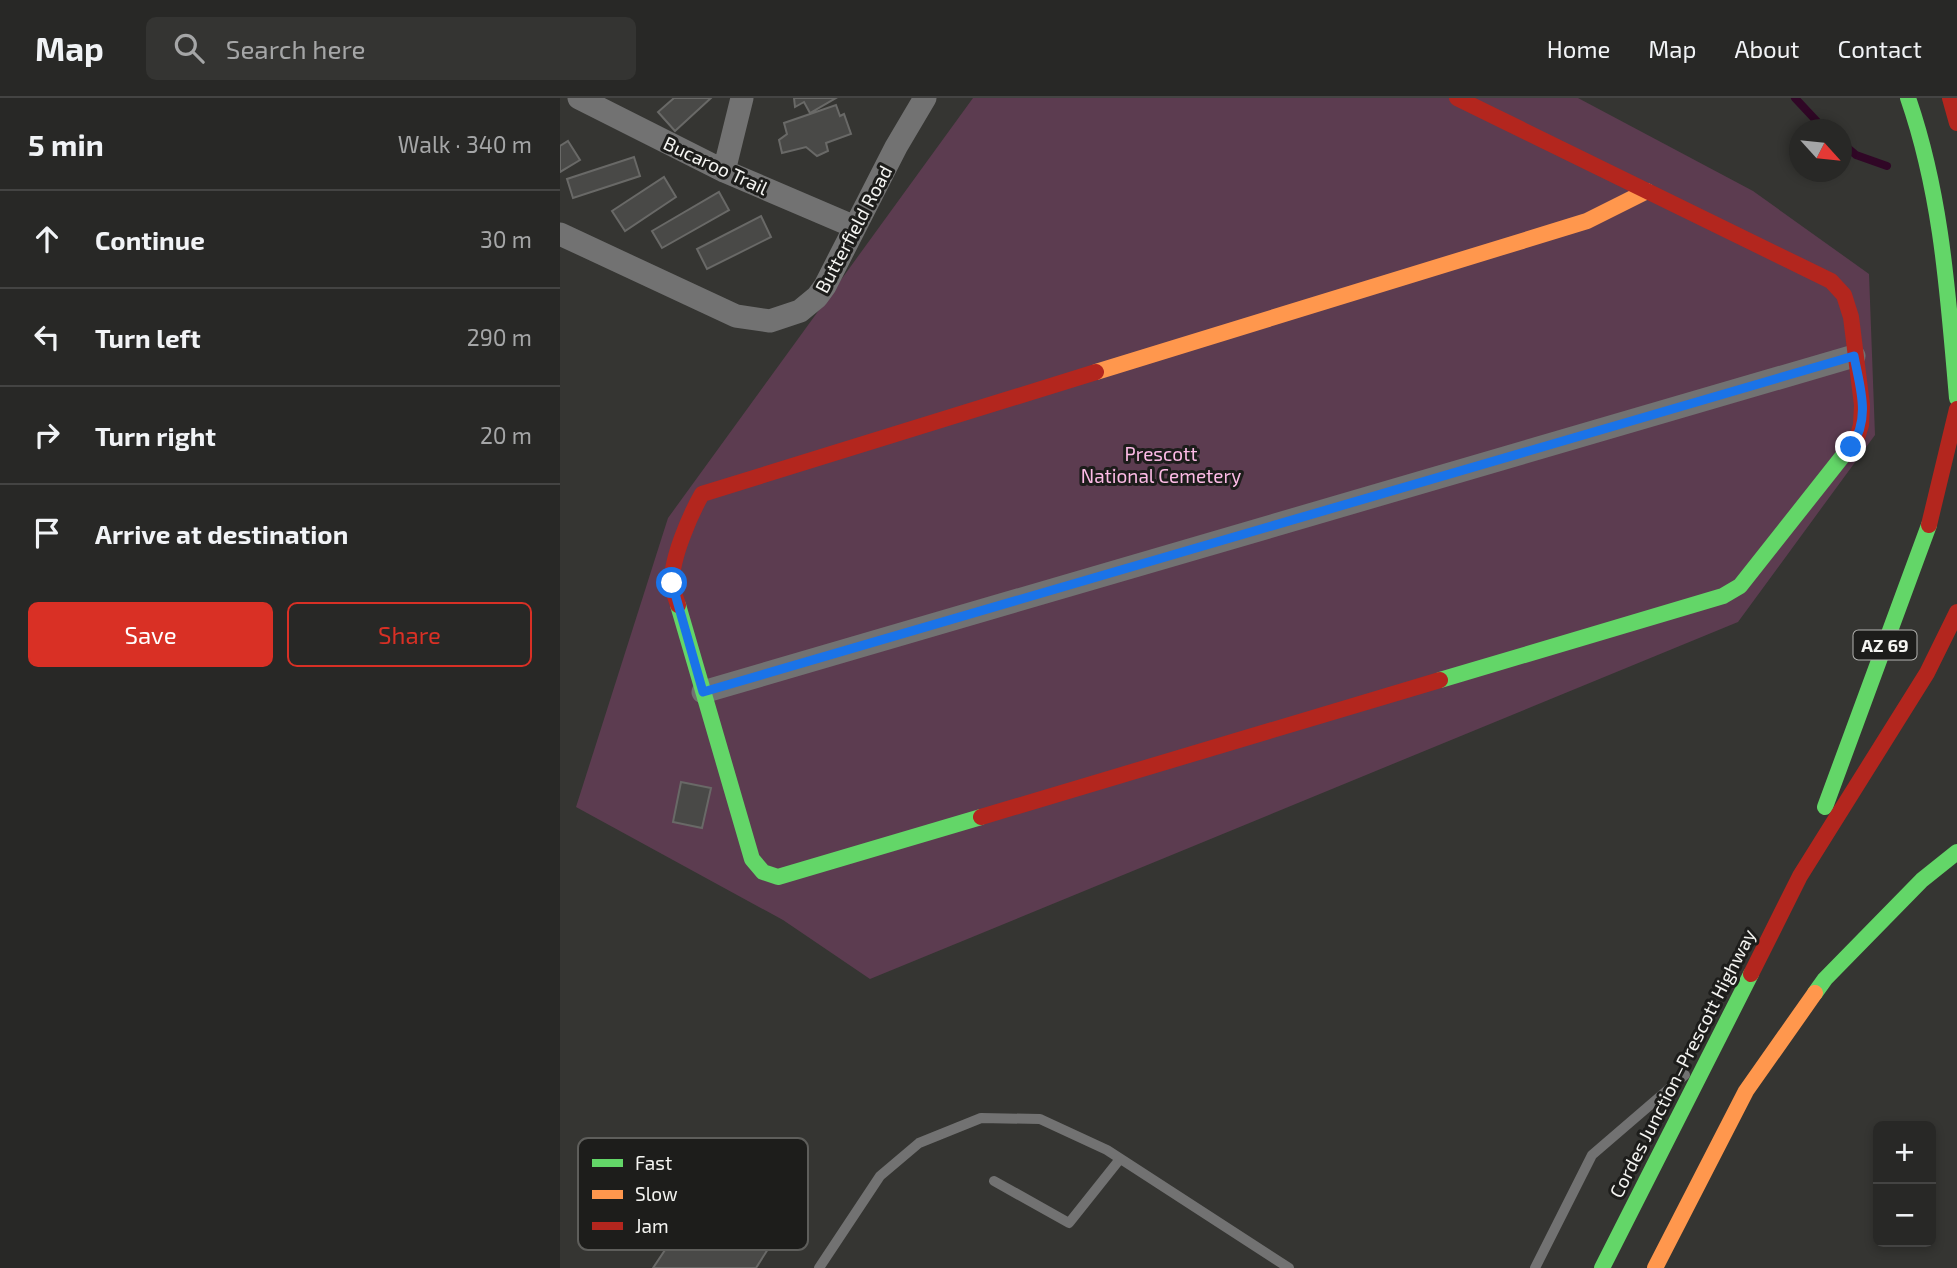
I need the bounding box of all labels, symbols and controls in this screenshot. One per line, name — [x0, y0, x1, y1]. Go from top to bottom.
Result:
search box — [146, 17, 636, 80]
text: Map — [35, 28, 104, 68]
icon: search — [170, 29, 208, 67]
text: Search here — [226, 33, 365, 64]
text: Home — [1547, 34, 1610, 63]
text: Map — [1648, 34, 1696, 63]
text: About — [1734, 34, 1800, 63]
text: Contact — [1838, 34, 1922, 63]
north arrow — [1789, 119, 1852, 182]
text: 5 min — [28, 126, 104, 162]
text: Walk · 340 m — [398, 130, 532, 158]
street label: Bucaroo Trail — [660, 131, 772, 199]
street label: Butterfield Road — [810, 161, 896, 297]
icon: ahead — [28, 220, 66, 258]
text: Continue — [95, 224, 205, 255]
text: 30 m — [480, 225, 532, 253]
icon: left — [28, 318, 66, 356]
text: Turn left — [95, 322, 201, 353]
text: 290 m — [467, 323, 532, 351]
icon: right — [28, 416, 66, 454]
text: Turn right — [95, 420, 216, 451]
text: 20 m — [480, 421, 532, 449]
route end — [1835, 431, 1866, 462]
park label: Prescott National Cemetery — [1081, 442, 1241, 487]
icon: arrive — [28, 514, 66, 552]
text: Arrive at destination — [95, 518, 348, 549]
route start — [656, 567, 687, 598]
button: Save — [28, 602, 273, 667]
button: Share — [287, 602, 532, 667]
road number: AZ 69 — [1854, 630, 1916, 660]
street label: Cordes Junction–Prescott Highway — [1604, 925, 1760, 1201]
map controls — [1873, 1121, 1936, 1247]
button: + — [1873, 1121, 1936, 1184]
legend — [578, 1138, 808, 1250]
text: Fast — [635, 1151, 672, 1174]
text: Slow — [635, 1182, 678, 1205]
button: − — [1873, 1184, 1936, 1247]
text: Jam — [635, 1214, 669, 1237]

